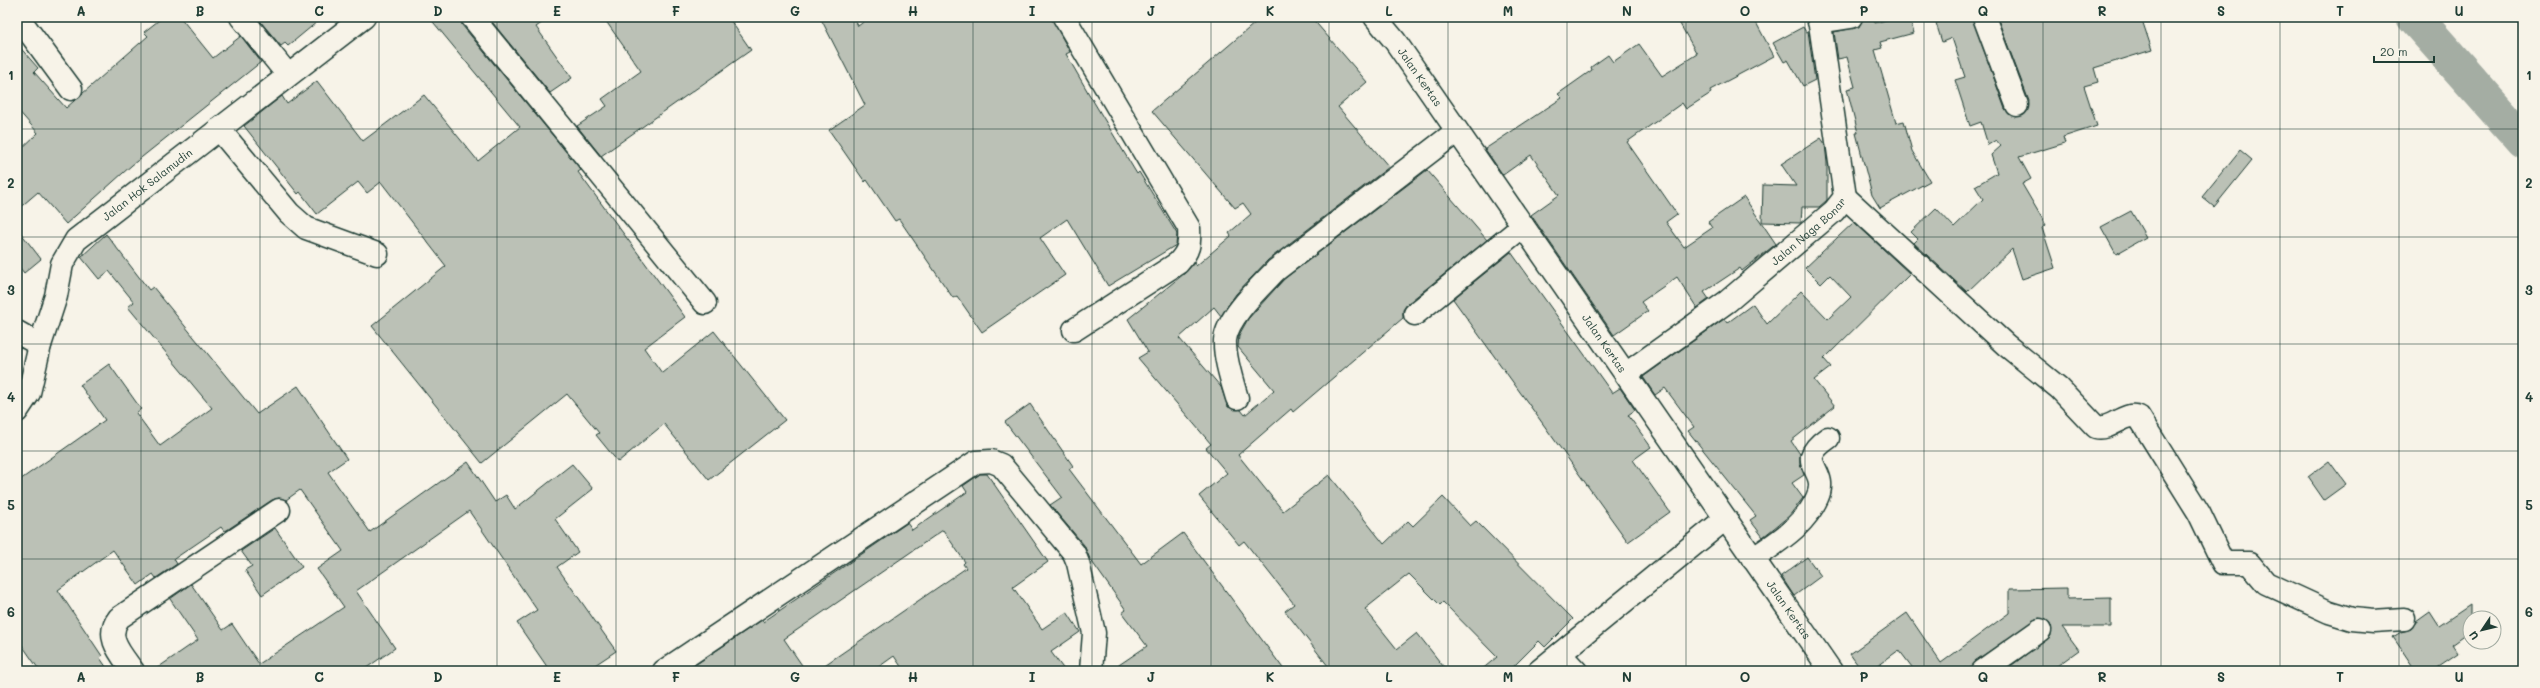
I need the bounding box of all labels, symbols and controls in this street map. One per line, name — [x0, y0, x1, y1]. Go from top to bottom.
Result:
text: A — [76, 2, 86, 19]
text: B — [196, 2, 205, 19]
text: C — [314, 2, 324, 19]
text: D — [433, 2, 443, 19]
text: E — [553, 2, 561, 19]
text: F — [672, 2, 680, 19]
text: G — [790, 2, 800, 19]
text: H — [908, 2, 918, 19]
text: I — [1029, 2, 1036, 19]
text: J — [1147, 2, 1155, 19]
text: K — [1266, 2, 1275, 19]
text: L — [1385, 2, 1393, 19]
text: M — [1503, 2, 1513, 19]
text: N — [1622, 2, 1632, 19]
text: O — [1740, 2, 1750, 19]
text: P — [1860, 2, 1869, 19]
text: Q — [1978, 2, 1988, 19]
text: R — [2098, 2, 2107, 19]
text: S — [2217, 2, 2225, 19]
text: T — [2336, 2, 2344, 19]
text: U — [2454, 2, 2464, 19]
scale bar — [2374, 38, 2434, 64]
text: 20 m — [2380, 43, 2408, 59]
street label: Jalan Kertas — [1395, 44, 1446, 109]
text: 1 — [8, 66, 14, 83]
text: 1 — [2526, 66, 2532, 83]
street label: Jalan Hok Salamudin — [99, 145, 195, 224]
text: 2 — [7, 174, 15, 191]
text: 2 — [2525, 174, 2533, 191]
street label: Jalan Naga Bonar — [1768, 194, 1849, 268]
text: 3 — [7, 281, 15, 298]
text: 3 — [2525, 281, 2533, 298]
street label: Jalan Kertas — [1579, 311, 1630, 375]
text: 4 — [7, 388, 15, 405]
text: 4 — [2525, 388, 2533, 405]
text: 5 — [7, 496, 15, 513]
text: 5 — [2525, 496, 2533, 513]
street label: Jalan Kertas — [1763, 577, 1815, 642]
text: 6 — [7, 603, 15, 620]
text: 6 — [2525, 603, 2533, 620]
north arrow — [2462, 610, 2502, 650]
text: U — [2465, 629, 2482, 643]
text: A — [76, 668, 86, 685]
text: B — [196, 668, 205, 685]
text: C — [314, 668, 324, 685]
text: D — [433, 668, 443, 685]
text: E — [553, 668, 561, 685]
text: F — [672, 668, 680, 685]
text: G — [790, 668, 800, 685]
text: H — [908, 668, 918, 685]
text: I — [1029, 668, 1036, 685]
text: J — [1147, 668, 1155, 685]
text: K — [1266, 668, 1275, 685]
text: L — [1385, 668, 1393, 685]
text: M — [1503, 668, 1513, 685]
text: N — [1622, 668, 1632, 685]
text: O — [1740, 668, 1750, 685]
text: P — [1860, 668, 1869, 685]
text: Q — [1978, 668, 1988, 685]
text: R — [2098, 668, 2107, 685]
text: S — [2217, 668, 2225, 685]
text: T — [2336, 668, 2344, 685]
text: U — [2454, 668, 2464, 685]

